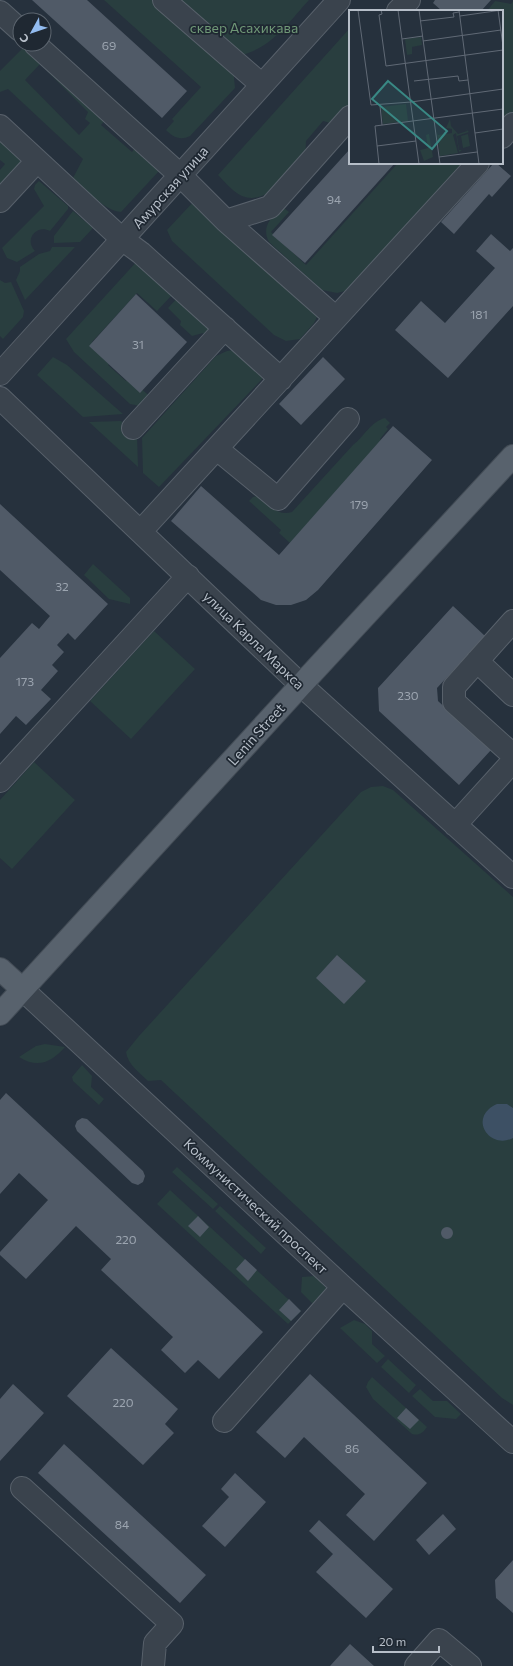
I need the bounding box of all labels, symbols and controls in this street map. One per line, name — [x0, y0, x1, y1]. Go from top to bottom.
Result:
inset map — [349, 10, 503, 164]
north arrow — [12, 12, 52, 52]
park label: сквер Асахикава — [190, 19, 298, 36]
text: С — [16, 31, 31, 46]
house number: 69 — [102, 38, 116, 52]
street label: Амурская улица — [129, 142, 211, 232]
house number: 94 — [327, 192, 341, 206]
house number: 181 — [470, 307, 488, 321]
house number: 31 — [132, 337, 144, 351]
house number: 179 — [350, 497, 368, 511]
house number: 32 — [55, 579, 69, 593]
street label: улица Карла Маркса — [200, 587, 308, 693]
house number: 173 — [16, 674, 34, 688]
house number: 230 — [397, 688, 419, 702]
street label: Lenin Street — [224, 699, 288, 768]
street label: Коммунистический проспект — [180, 1135, 332, 1278]
house number: 220 — [115, 1232, 137, 1246]
house number: 220 — [112, 1395, 134, 1409]
house number: 86 — [345, 1441, 359, 1455]
house number: 84 — [115, 1517, 129, 1531]
scale bar — [373, 1628, 439, 1654]
text: 20 m — [379, 1634, 406, 1648]

